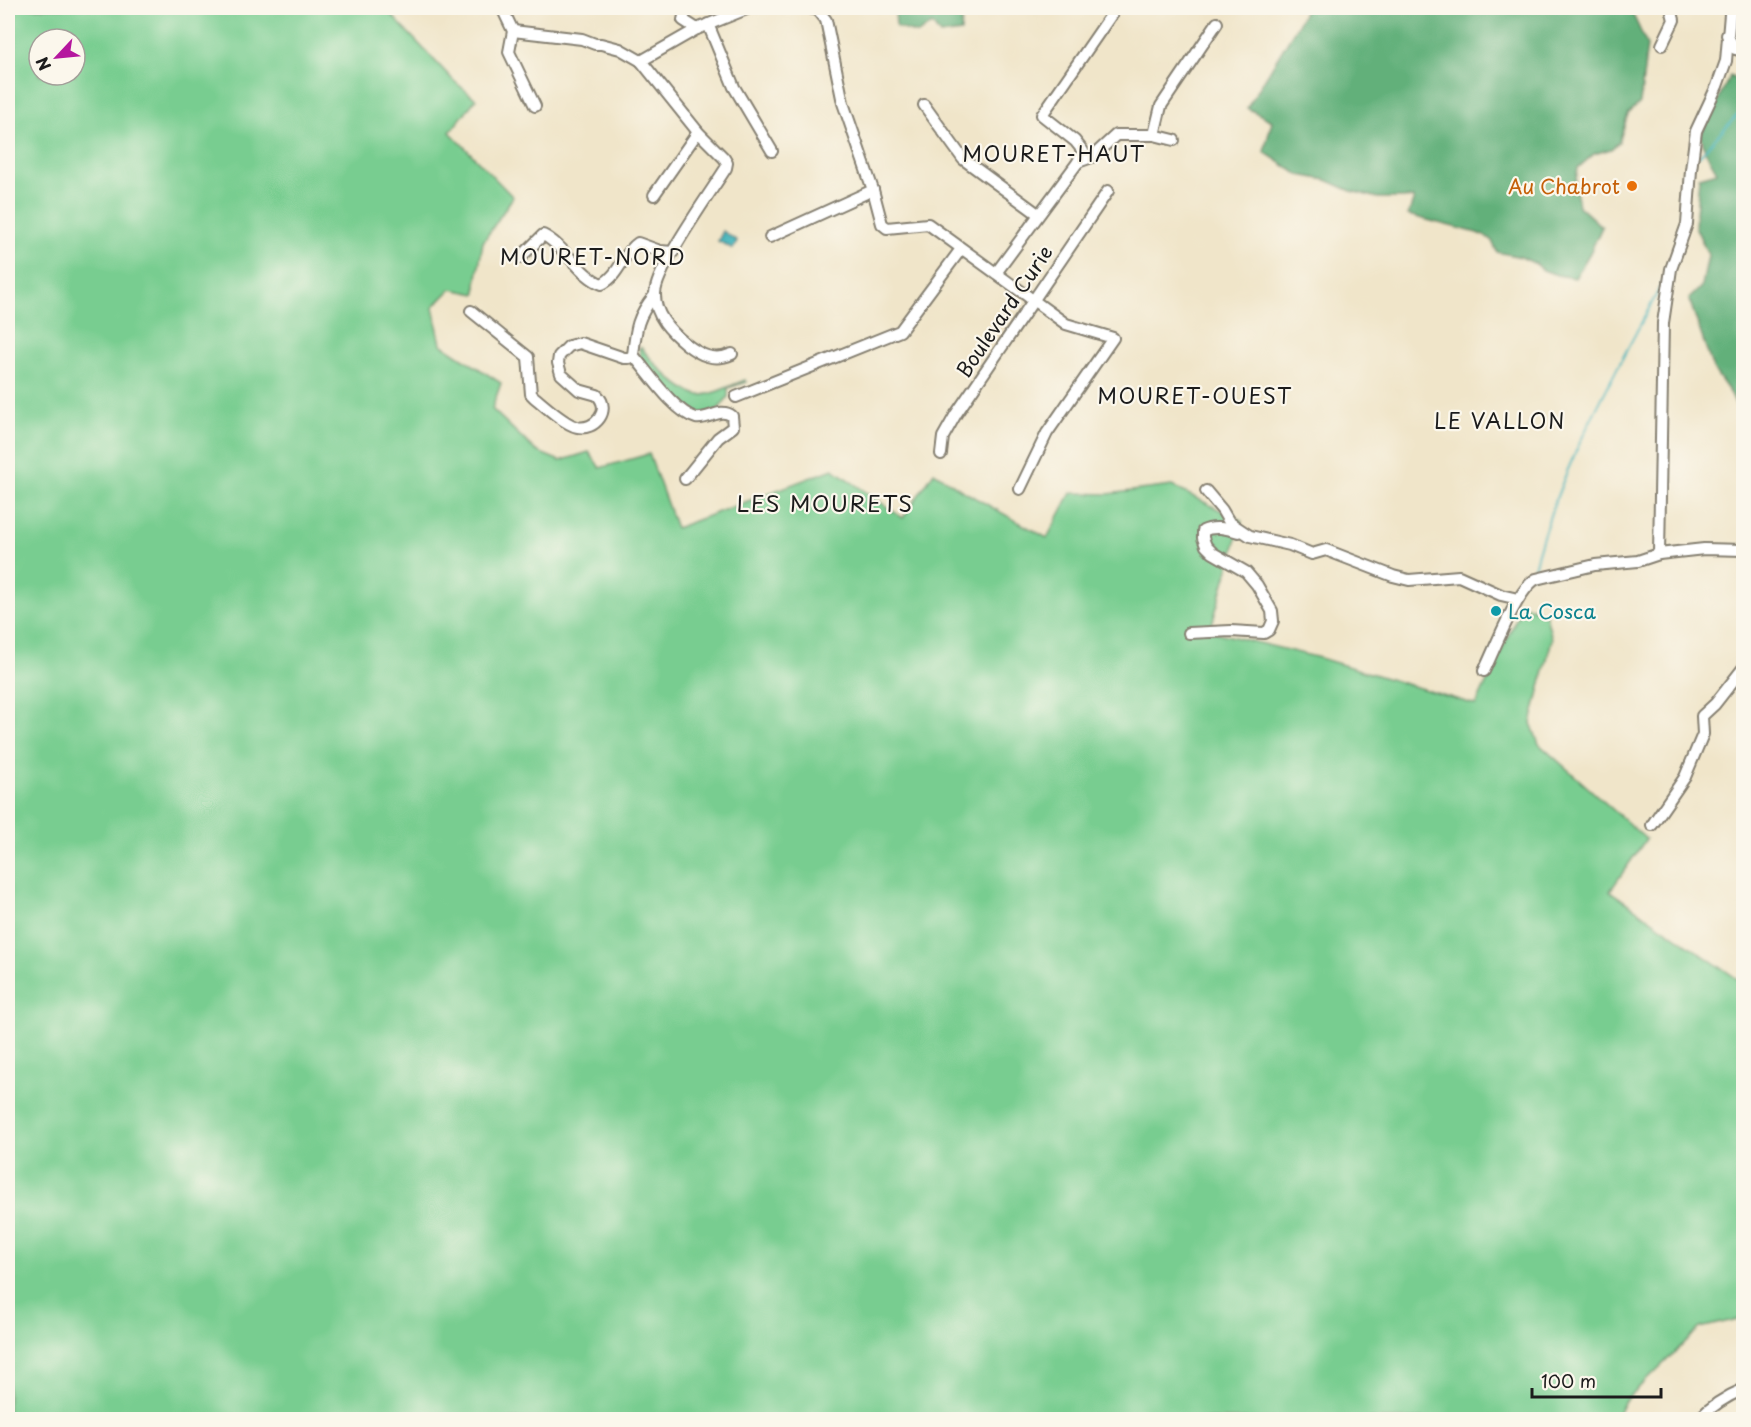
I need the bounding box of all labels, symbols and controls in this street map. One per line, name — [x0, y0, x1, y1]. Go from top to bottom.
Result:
north arrow — [27, 27, 87, 87]
text: N — [29, 53, 56, 75]
district label: MOURET-HAUT — [962, 137, 1146, 169]
place label: Au Chabrot — [1508, 171, 1620, 201]
marker: Au Chabrot — [1625, 179, 1639, 193]
street label: Boulevard Curie — [949, 239, 1059, 383]
district label: MOURET-NORD — [500, 240, 686, 272]
district label: MOURET-OUEST — [1097, 379, 1293, 411]
district label: LE VALLON — [1434, 404, 1566, 436]
district label: LES MOURETS — [737, 486, 913, 519]
place label: La Cosca — [1508, 596, 1596, 626]
marker: La Cosca — [1489, 604, 1503, 618]
scale bar — [1532, 1361, 1661, 1399]
text: 100 m — [1541, 1367, 1596, 1394]

